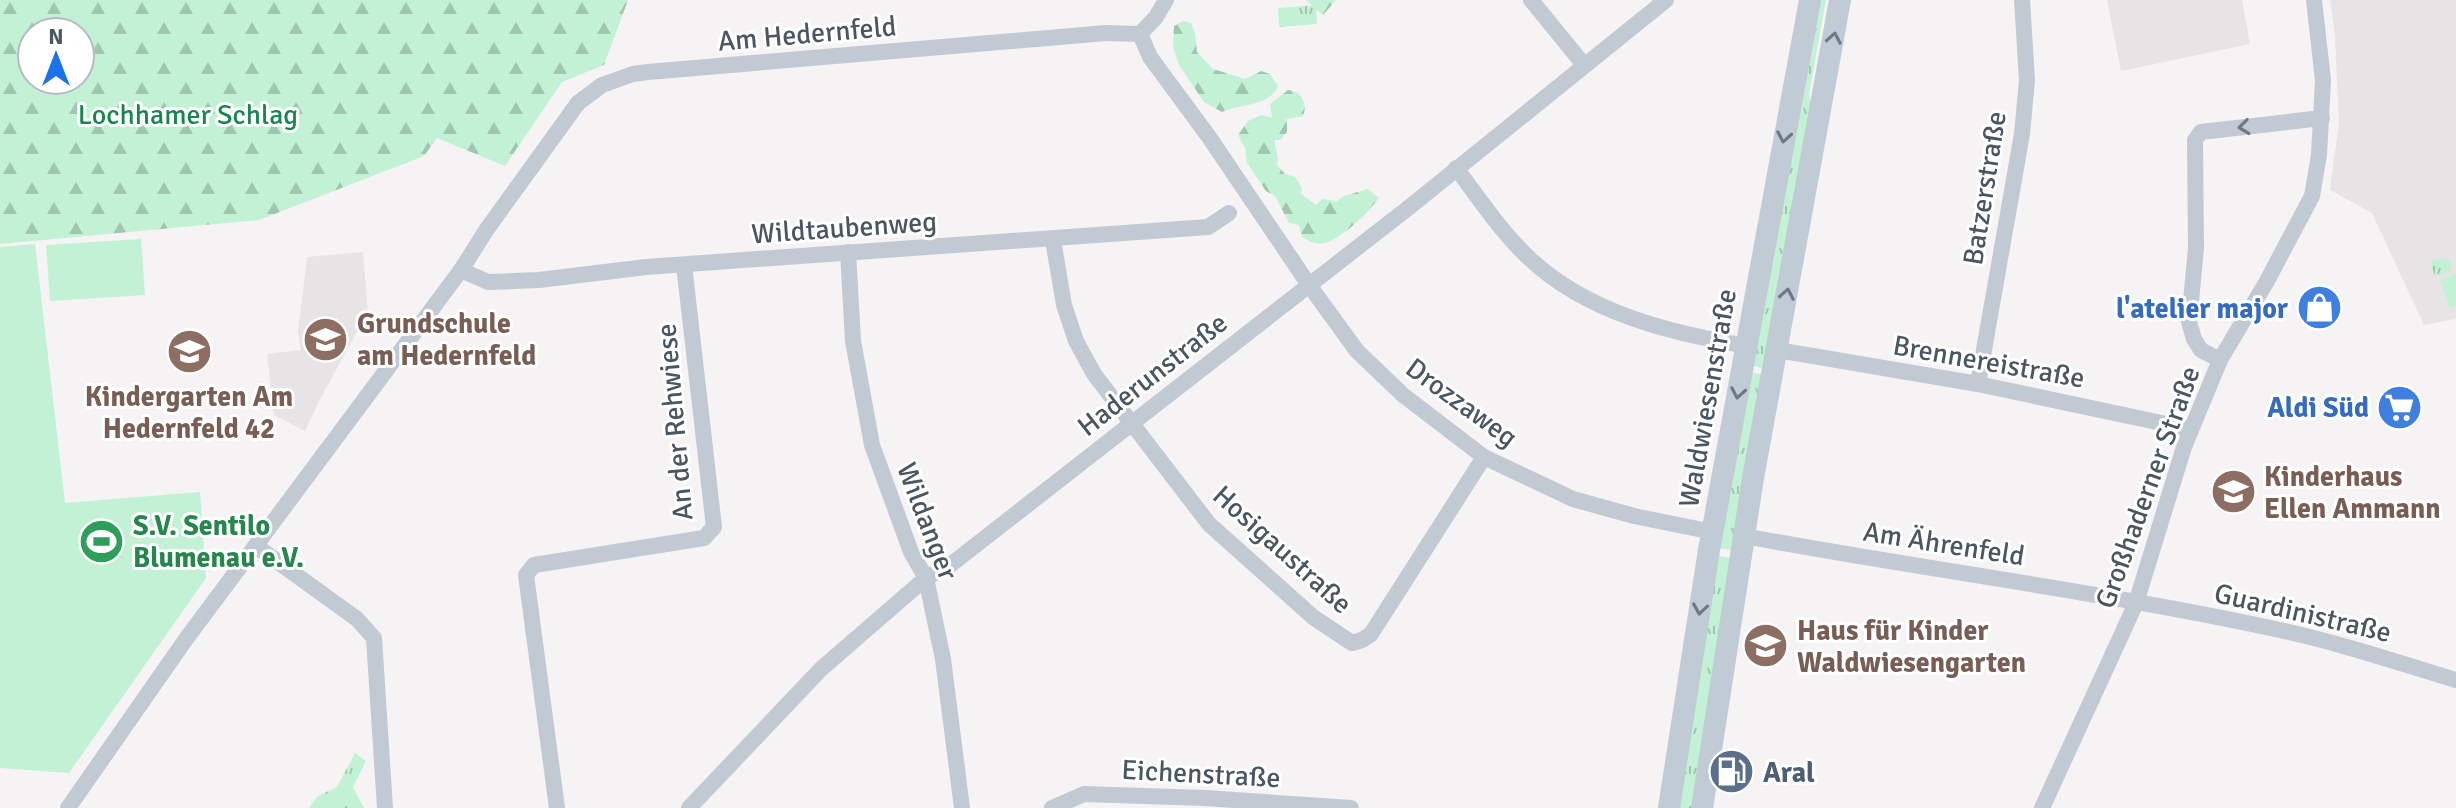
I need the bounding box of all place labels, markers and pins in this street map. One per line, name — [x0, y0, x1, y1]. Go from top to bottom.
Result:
shop icon: l'atelier major — [2295, 284, 2343, 332]
place label: l'atelier major — [2116, 292, 2289, 326]
place label: Grundschule am Hedernfeld — [357, 307, 536, 373]
school or university icon: Grundschule am Hedernfeld — [302, 315, 350, 363]
school or university icon: Kindergarten Am Hedernfeld 42 — [165, 327, 213, 375]
place label: Kindergarten Am Hedernfeld 42 — [85, 380, 293, 446]
supermarket icon: Aldi Süd — [2376, 383, 2424, 431]
place label: Aldi Süd — [2267, 391, 2369, 425]
place label: Kinderhaus Ellen Ammann — [2264, 460, 2441, 526]
school or university icon: Kinderhaus Ellen Ammann — [2209, 468, 2257, 516]
place label: S.V. Sentilo Blumenau e.V. — [133, 509, 304, 575]
sports icon: S.V. Sentilo Blumenau e.V. — [78, 517, 126, 565]
place label: Haus für Kinder Waldwiesengarten — [1797, 614, 2026, 680]
school or university icon: Haus für Kinder Waldwiesengarten — [1742, 622, 1790, 670]
fuel station icon: Aral — [1708, 748, 1756, 796]
place label: Aral — [1763, 756, 1815, 790]

